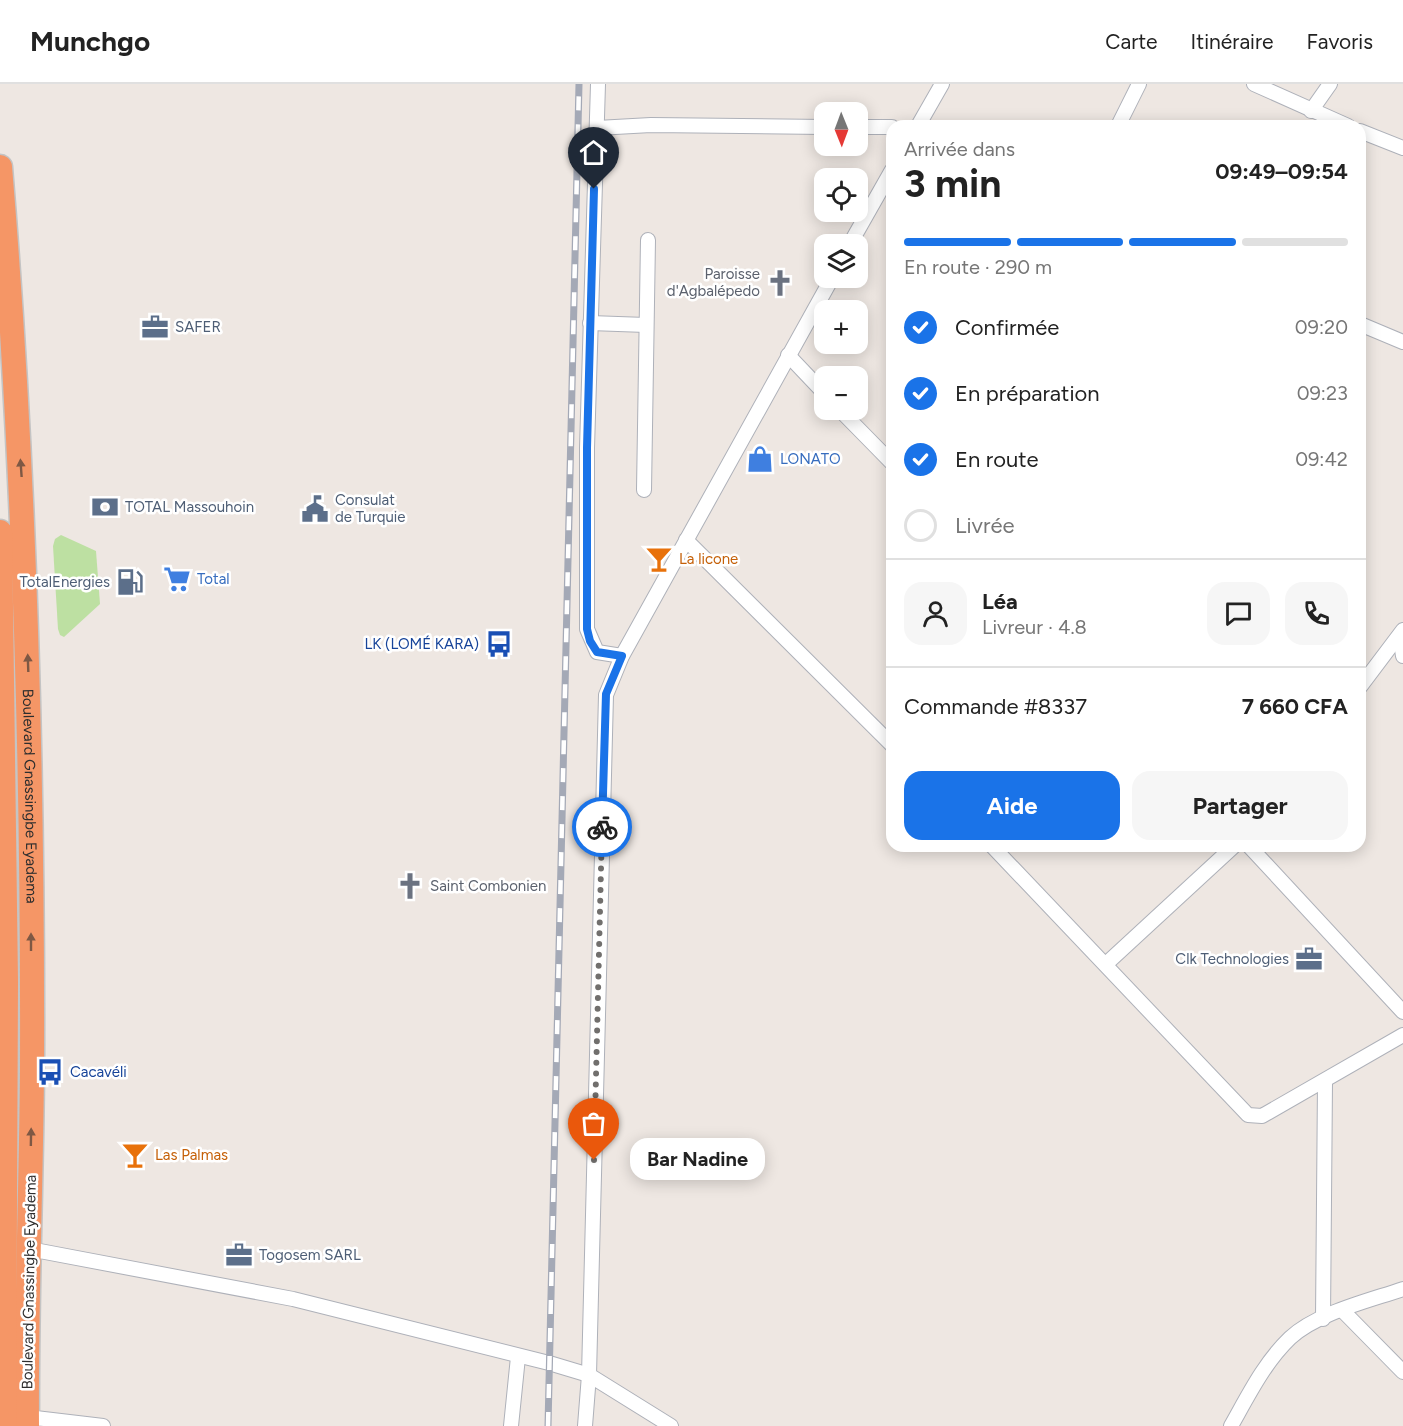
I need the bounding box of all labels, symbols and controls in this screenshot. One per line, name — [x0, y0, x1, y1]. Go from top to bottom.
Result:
text: Munchgo — [30, 24, 150, 58]
text: Carte — [1105, 29, 1158, 54]
text: Itinéraire — [1191, 29, 1274, 54]
text: Favoris — [1307, 29, 1373, 54]
north arrow — [814, 102, 868, 156]
map controls — [814, 102, 868, 420]
pin — [568, 127, 619, 189]
icon: home — [577, 136, 610, 169]
text: Arrivée dans — [904, 137, 1015, 161]
text: 09:49–09:54 — [1215, 158, 1348, 185]
text: 3 min — [904, 160, 1001, 207]
button: locate — [814, 168, 868, 222]
button: layers — [814, 234, 868, 288]
text: En route · 290 m — [904, 255, 1052, 279]
place label: Paroisse d'Agbalépedo — [667, 265, 760, 300]
church icon: Paroisse d'Agbalépedo — [765, 268, 795, 298]
button: + — [814, 300, 868, 354]
icon: check — [904, 311, 937, 344]
office icon: SAFER — [140, 312, 170, 342]
text: Confirmée — [955, 314, 1059, 341]
text: 09:20 — [1295, 315, 1348, 339]
place label: SAFER — [175, 318, 221, 336]
button: − — [814, 366, 868, 420]
icon: check — [904, 377, 937, 410]
text: En préparation — [955, 380, 1100, 407]
text: 09:23 — [1297, 381, 1348, 405]
icon: check — [904, 443, 937, 476]
shop icon: LONATO — [745, 444, 775, 474]
text: En route — [955, 446, 1038, 473]
text: 09:42 — [1295, 447, 1348, 471]
place label: LONATO — [780, 450, 841, 468]
one-way arrow — [16, 458, 25, 477]
place label: Consulat de Turquie — [335, 491, 405, 526]
bank icon: TOTAL Massouhoin — [90, 492, 120, 522]
public building icon: Consulat de Turquie — [300, 494, 330, 524]
place label: TOTAL Massouhoin — [125, 498, 254, 516]
text: Livrée — [955, 512, 1014, 539]
bar icon: La licone — [644, 544, 674, 574]
place label: La licone — [679, 550, 738, 568]
supermarket icon: Total — [162, 564, 192, 594]
fuel station icon: TotalEnergies — [115, 567, 145, 597]
place label: Total — [197, 570, 230, 588]
place label: TotalEnergies — [19, 573, 110, 591]
button: person — [904, 582, 967, 645]
button: chat — [1207, 582, 1270, 645]
button: phone — [1285, 582, 1348, 645]
text: Léa — [982, 588, 1018, 615]
text: Livreur · 4.8 — [982, 615, 1087, 639]
bus stop icon: LK (LOMÉ KARA) — [484, 629, 514, 659]
place label: LK (LOMÉ KARA) — [364, 635, 479, 653]
one-way arrow — [23, 653, 32, 672]
street label: Boulevard Gnassingbe Eyadema — [19, 688, 41, 904]
text: Commande #8337 — [904, 693, 1087, 720]
text: 7 660 CFA — [1242, 693, 1348, 720]
button: Aide — [904, 771, 1120, 840]
button: Partager — [1132, 771, 1348, 840]
courier — [572, 797, 632, 857]
icon: bike — [586, 811, 619, 844]
church icon: Saint Combonien — [395, 871, 425, 901]
place label: Saint Combonien — [430, 877, 546, 895]
one-way arrow — [26, 932, 36, 951]
office icon: Clk Technologies — [1294, 944, 1324, 974]
place label: Clk Technologies — [1175, 950, 1289, 968]
bus stop icon: Cacavéli — [35, 1057, 65, 1087]
place label: Cacavéli — [70, 1063, 127, 1081]
pin — [568, 1098, 619, 1160]
icon: bag — [577, 1107, 610, 1140]
one-way arrow — [26, 1127, 36, 1146]
callout: Bar Nadine — [630, 1139, 765, 1181]
bar icon: Las Palmas — [120, 1140, 150, 1170]
place label: Las Palmas — [155, 1146, 228, 1164]
text: Bar Nadine — [647, 1147, 748, 1171]
street label: Boulevard Gnassingbe Eyadema — [18, 1174, 40, 1390]
office icon: Togosem SARL — [224, 1240, 254, 1270]
place label: Togosem SARL — [259, 1246, 361, 1264]

